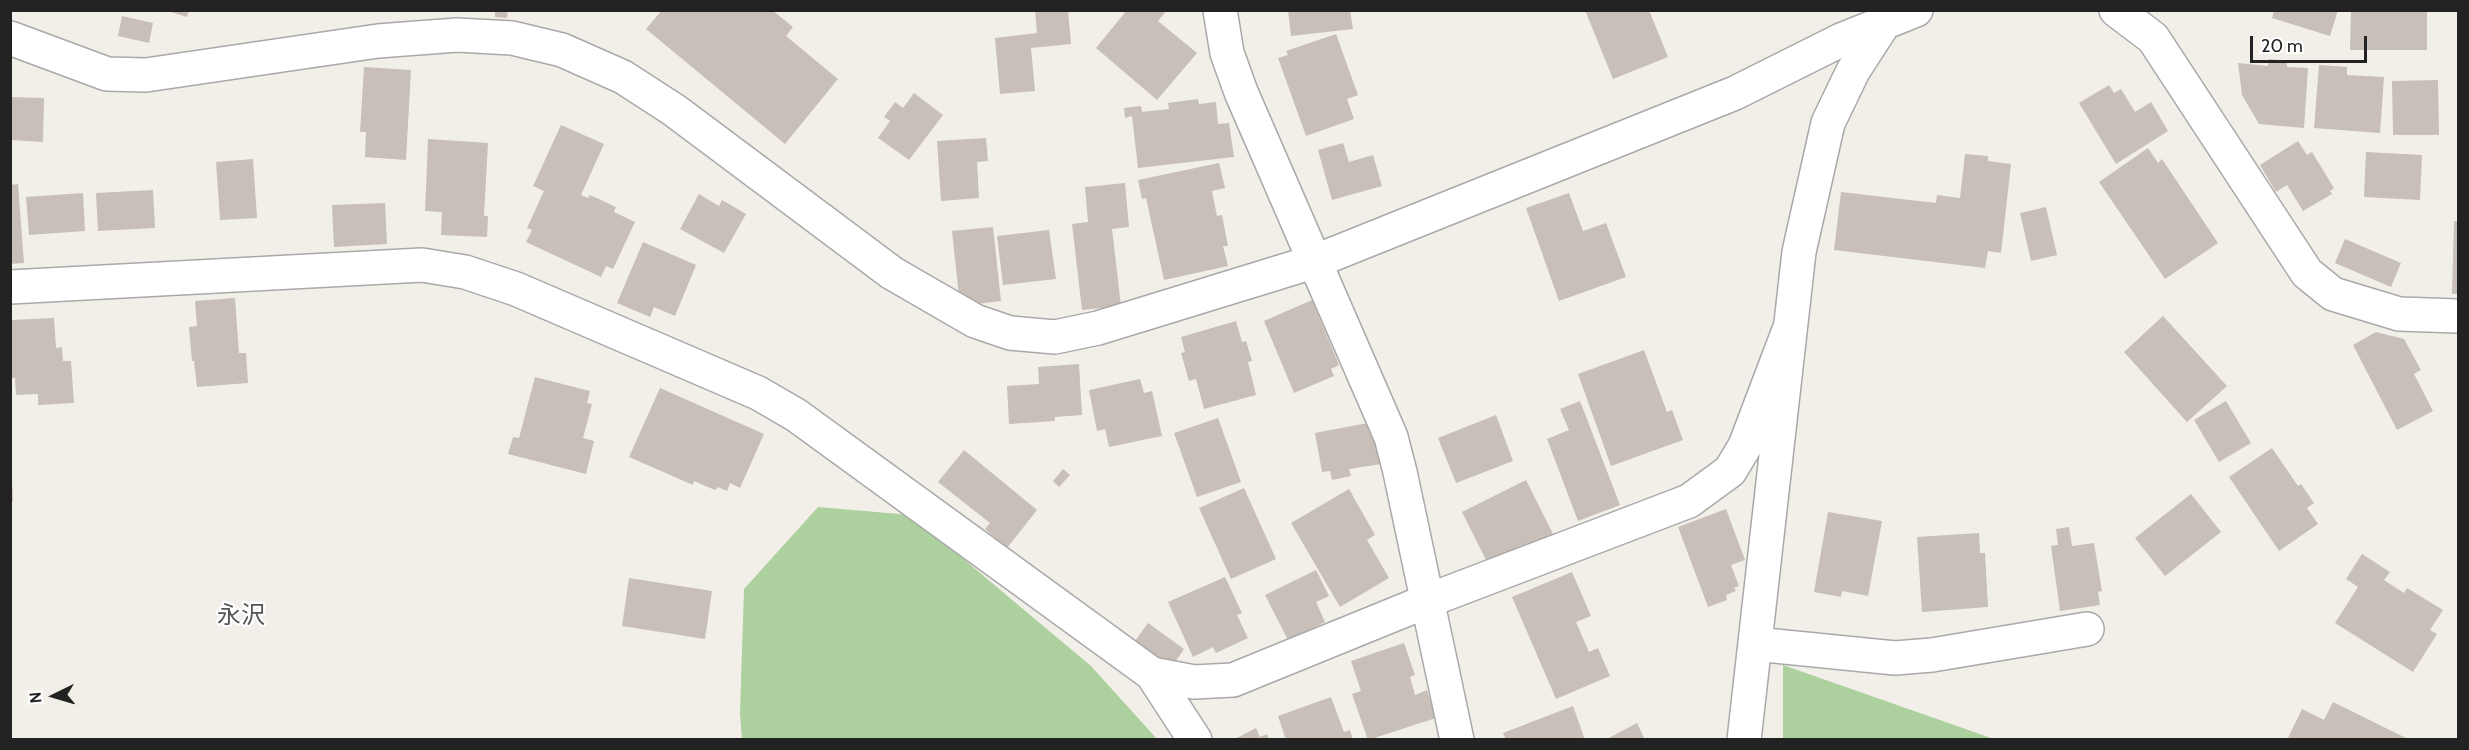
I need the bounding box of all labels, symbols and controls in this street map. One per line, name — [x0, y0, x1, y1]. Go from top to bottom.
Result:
scale bar — [2253, 24, 2370, 62]
text: 20 m — [2261, 35, 2303, 57]
district label: 永沢 — [217, 602, 265, 630]
north arrow — [24, 666, 84, 726]
text: N — [26, 691, 46, 704]

